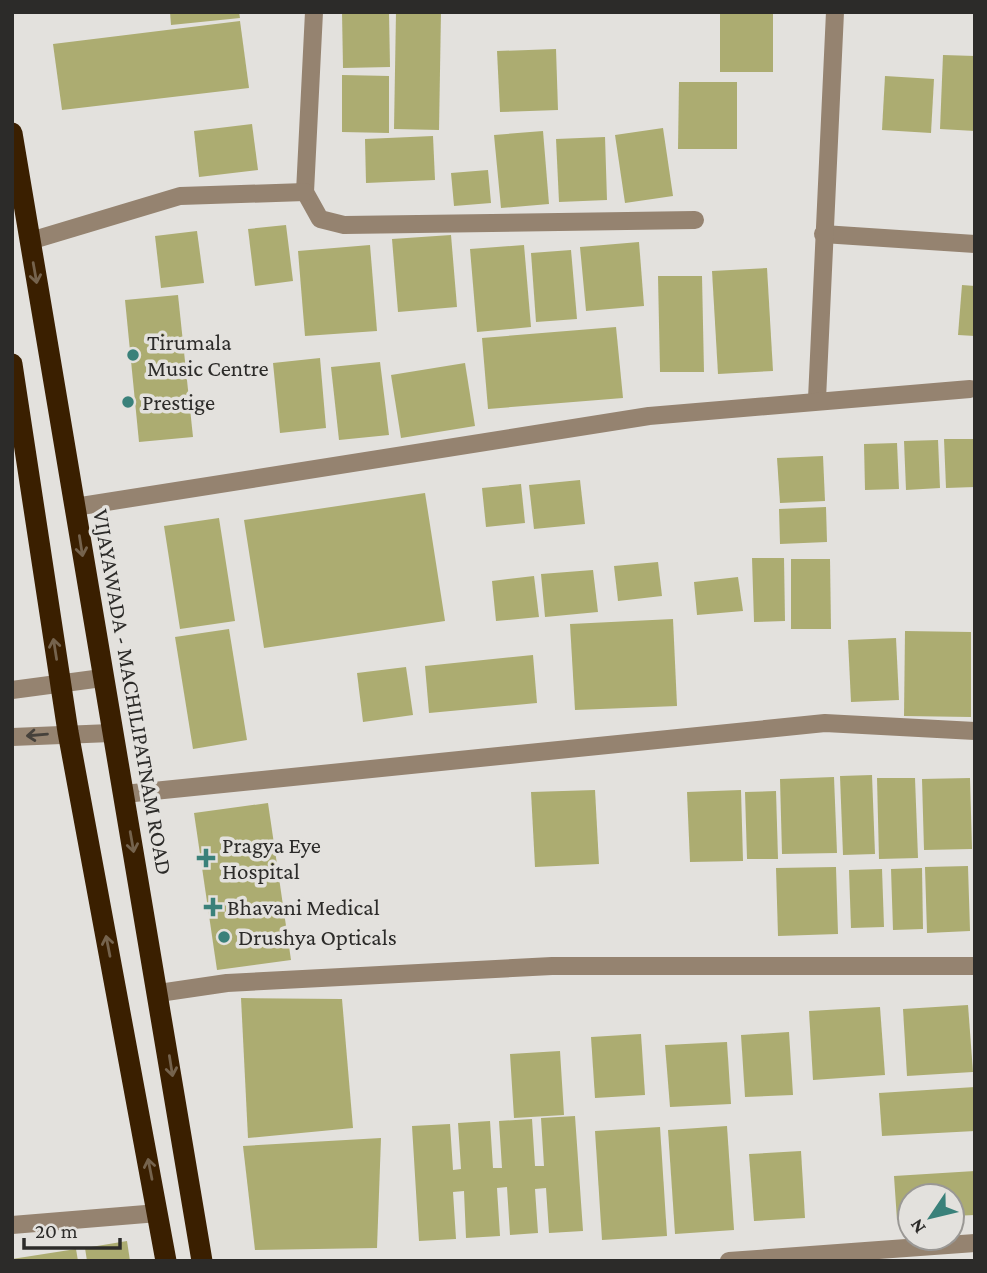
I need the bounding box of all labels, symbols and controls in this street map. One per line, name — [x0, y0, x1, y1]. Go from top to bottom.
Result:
one-way arrow — [29, 261, 42, 284]
place label: Tirumala Music Centre — [147, 329, 269, 381]
marker: Tirumala Music Centre — [125, 347, 141, 363]
place label: Prestige — [142, 389, 215, 415]
marker: Prestige — [120, 394, 136, 410]
street label: VIJAYAWADA - MACHILIPATNAM ROAD — [88, 507, 178, 877]
one-way arrow — [75, 534, 88, 557]
one-way arrow — [48, 639, 61, 661]
one-way arrow — [26, 729, 49, 742]
one-way arrow — [126, 830, 140, 853]
place label: Pragya Eye Hospital — [222, 832, 321, 884]
marker: Pragya Eye Hospital — [196, 848, 216, 868]
place label: Bhavani Medical — [227, 894, 380, 920]
marker: Bhavani Medical — [205, 899, 221, 915]
place label: Drushya Opticals — [238, 924, 397, 950]
marker: Drushya Opticals — [216, 929, 232, 945]
one-way arrow — [101, 935, 114, 958]
one-way arrow — [165, 1055, 178, 1077]
one-way arrow — [143, 1158, 156, 1181]
north arrow — [896, 1182, 966, 1252]
scale bar — [24, 1206, 121, 1250]
text: N — [905, 1215, 930, 1238]
text: 20 m — [35, 1219, 78, 1243]

